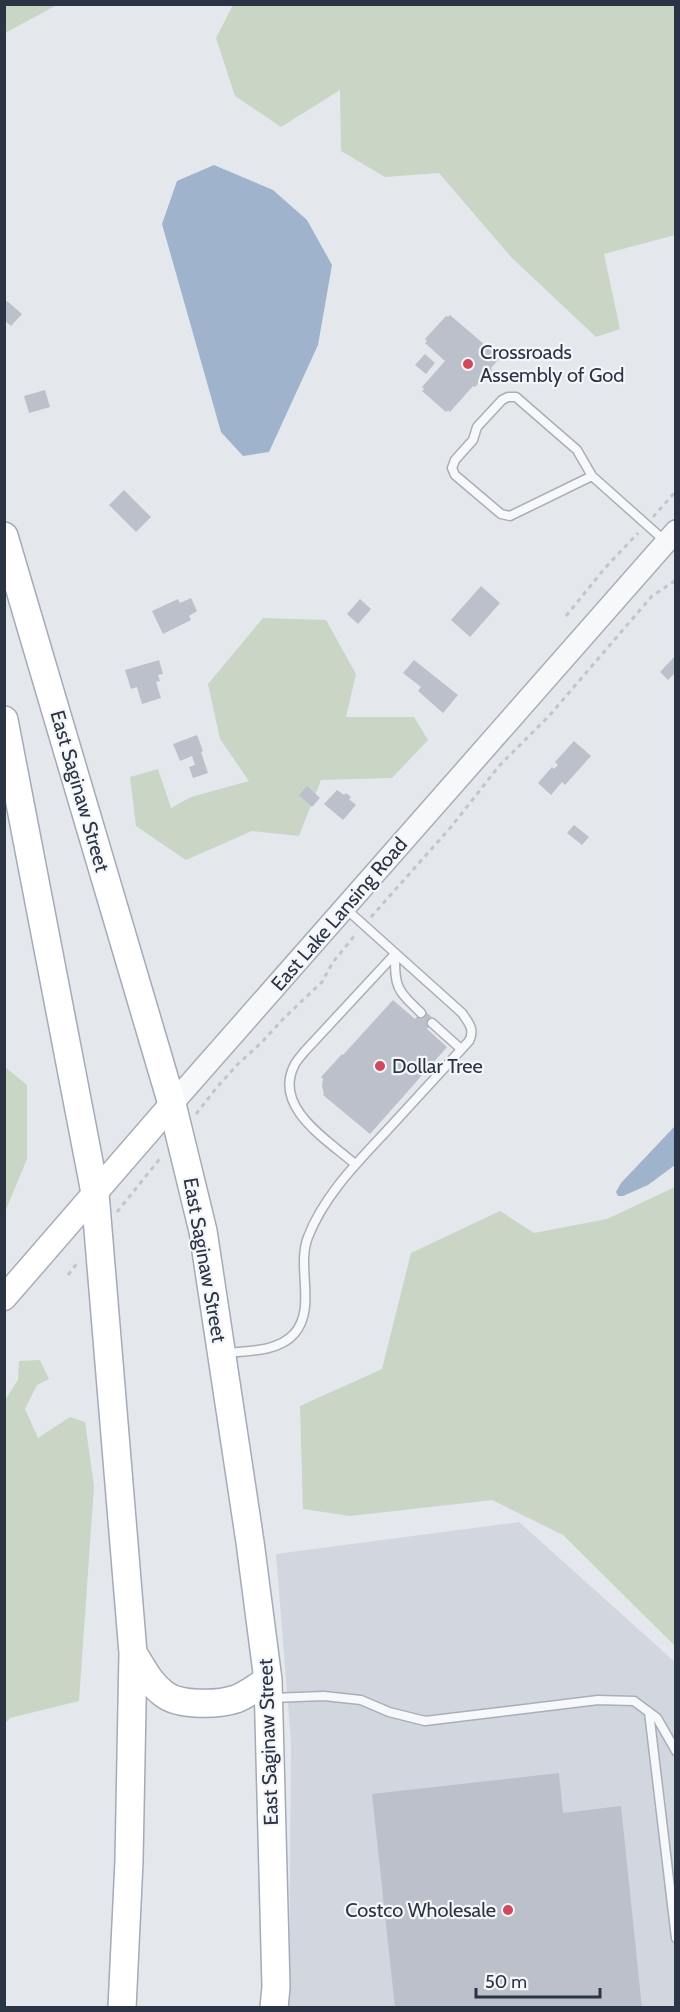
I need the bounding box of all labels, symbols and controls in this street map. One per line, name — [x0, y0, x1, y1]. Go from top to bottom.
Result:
place label: Crossroads Assembly of God — [480, 340, 624, 387]
marker: Crossroads Assembly of God — [461, 357, 475, 371]
street label: East Saginaw Street — [45, 707, 115, 875]
street label: East Lake Lansing Road — [266, 832, 412, 996]
place label: Dollar Tree — [392, 1054, 483, 1078]
marker: Dollar Tree — [373, 1059, 387, 1073]
street label: East Saginaw Street — [179, 1176, 231, 1345]
street label: East Saginaw Street — [253, 1658, 283, 1826]
place label: Costco Wholesale — [345, 1898, 496, 1922]
marker: Costco Wholesale — [501, 1903, 515, 1917]
scale bar — [476, 1961, 600, 1999]
text: 50 m — [485, 1971, 527, 1993]

